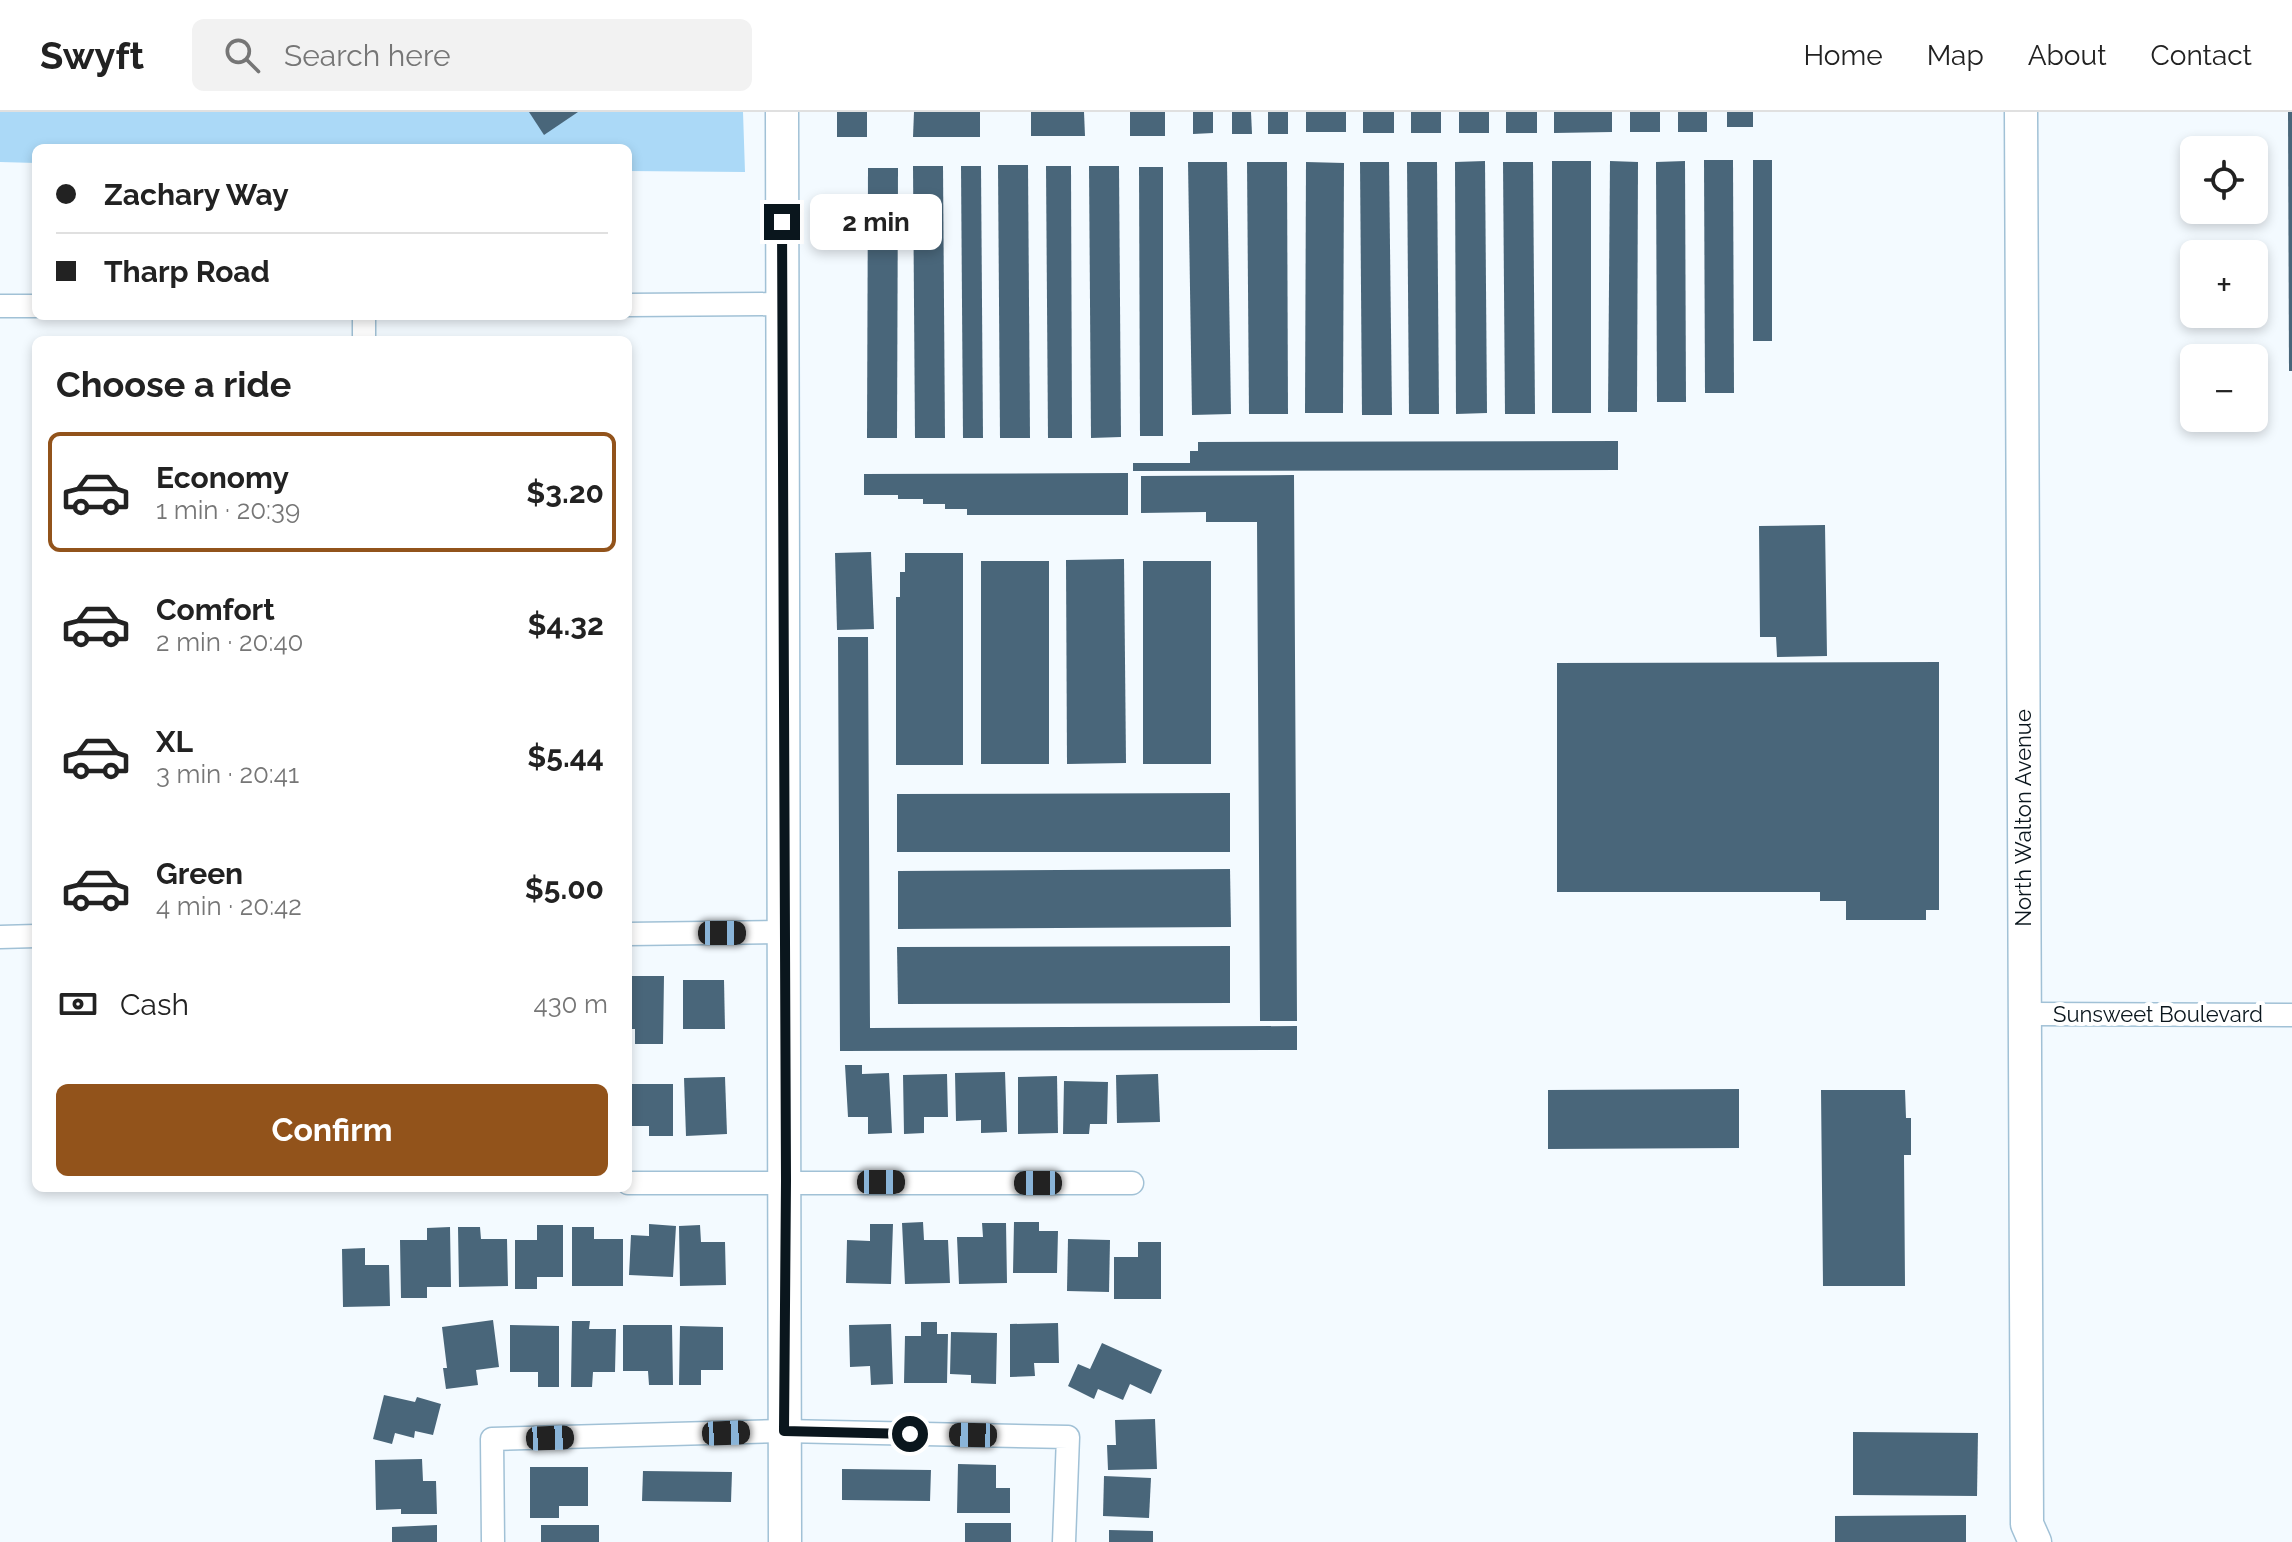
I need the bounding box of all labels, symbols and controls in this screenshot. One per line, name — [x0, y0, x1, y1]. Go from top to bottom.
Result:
search box — [192, 19, 752, 91]
text: Swyft — [40, 33, 144, 78]
icon: search — [220, 33, 264, 77]
text: Search here — [284, 38, 451, 73]
text: Home — [1803, 39, 1883, 72]
text: Map — [1927, 39, 1984, 72]
text: About — [2028, 39, 2107, 72]
text: Contact — [2151, 39, 2252, 72]
map controls — [2180, 136, 2268, 432]
button: locate — [2180, 136, 2268, 224]
text: Zachary Way — [104, 177, 289, 212]
callout: 2 min — [810, 194, 942, 250]
route end — [764, 204, 800, 240]
text: 2 min — [842, 207, 910, 237]
button: + — [2180, 240, 2268, 328]
text: Tharp Road — [104, 254, 270, 289]
button: − — [2180, 344, 2268, 432]
text: Choose a ride — [56, 363, 291, 405]
icon: car — [60, 456, 132, 528]
text: Economy — [156, 460, 289, 495]
text: $3.20 — [526, 475, 604, 510]
text: 1 min · 20:39 — [156, 495, 300, 525]
icon: car — [60, 588, 132, 660]
text: Comfort — [156, 592, 275, 627]
text: $4.32 — [527, 607, 604, 642]
text: 2 min · 20:40 — [156, 627, 304, 657]
street label: North Walton Avenue — [2010, 709, 2036, 927]
icon: car — [60, 720, 132, 792]
text: XL — [156, 724, 193, 759]
text: $5.44 — [527, 739, 604, 774]
text: 3 min · 20:41 — [156, 759, 299, 789]
icon: car — [60, 852, 132, 924]
text: Green — [156, 856, 243, 891]
text: $5.00 — [525, 871, 604, 906]
text: 4 min · 20:42 — [156, 891, 302, 921]
car — [698, 921, 746, 945]
icon: cash — [56, 982, 100, 1026]
text: Cash — [120, 987, 189, 1022]
text: 430 m — [533, 989, 608, 1019]
street label: Sunsweet Boulevard — [2053, 1001, 2263, 1027]
button: Confirm — [56, 1084, 608, 1176]
car — [857, 1170, 905, 1194]
car — [1014, 1171, 1062, 1195]
route start — [892, 1416, 928, 1452]
car — [702, 1420, 750, 1446]
car — [949, 1423, 997, 1447]
car — [526, 1425, 574, 1451]

